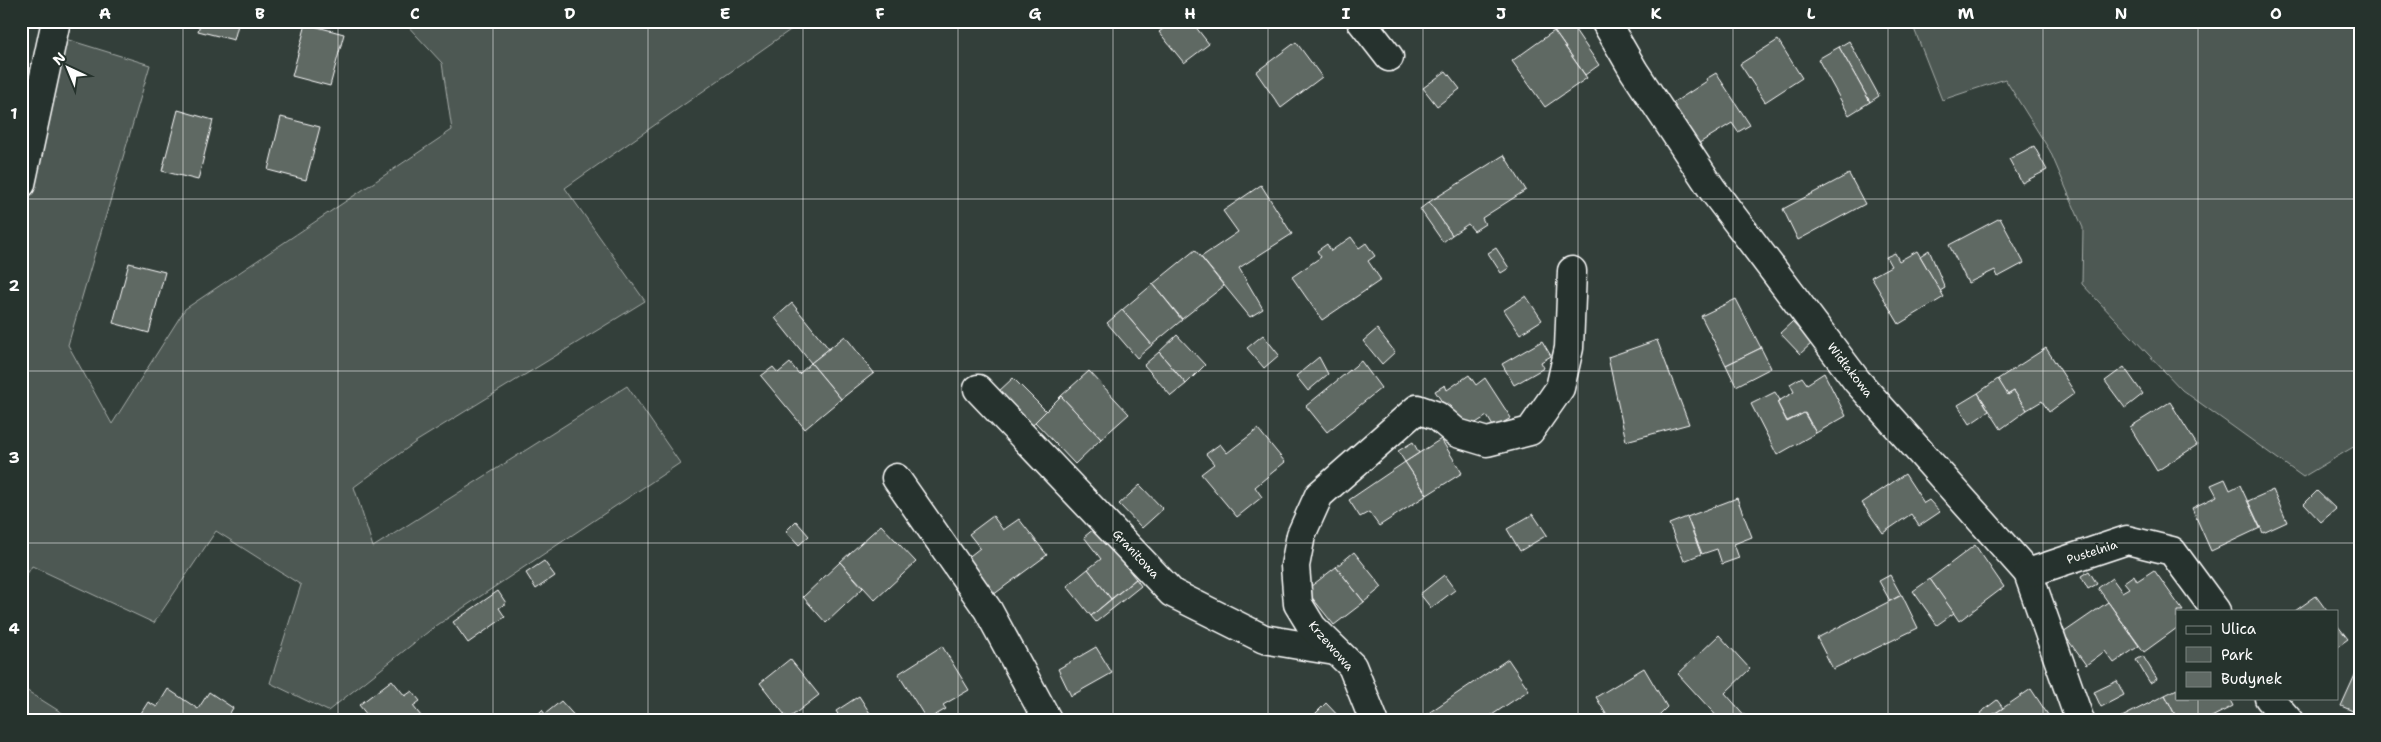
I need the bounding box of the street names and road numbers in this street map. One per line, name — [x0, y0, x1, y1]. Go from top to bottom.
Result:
street label: Widłakowa — [1824, 339, 1877, 401]
street label: Granitowa — [1109, 526, 1163, 582]
street label: Pustelnia — [2065, 536, 2120, 568]
street label: Krzewowa — [1305, 618, 1357, 675]

